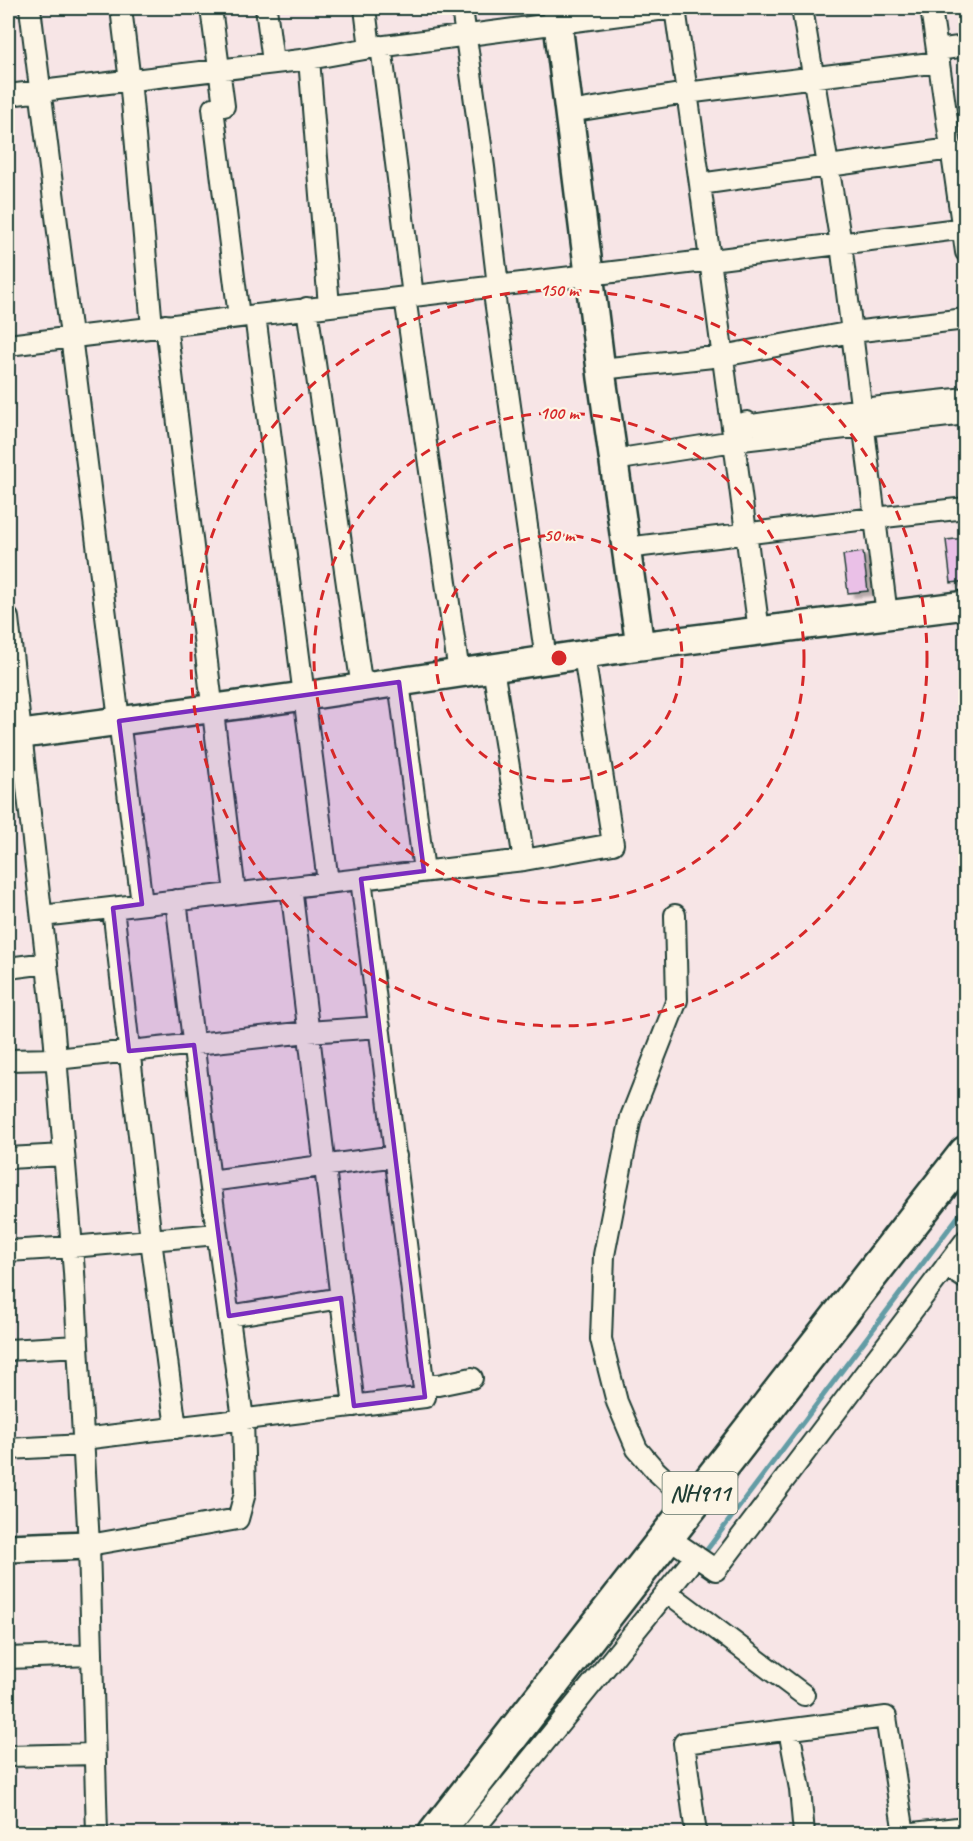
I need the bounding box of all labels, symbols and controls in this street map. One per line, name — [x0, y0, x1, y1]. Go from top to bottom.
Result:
text: 150 m — [540, 279, 580, 301]
text: 100 m — [540, 402, 580, 424]
text: 50 m — [544, 524, 576, 546]
centre of rings — [549, 648, 569, 668]
road number: NH911 — [662, 1472, 738, 1514]

